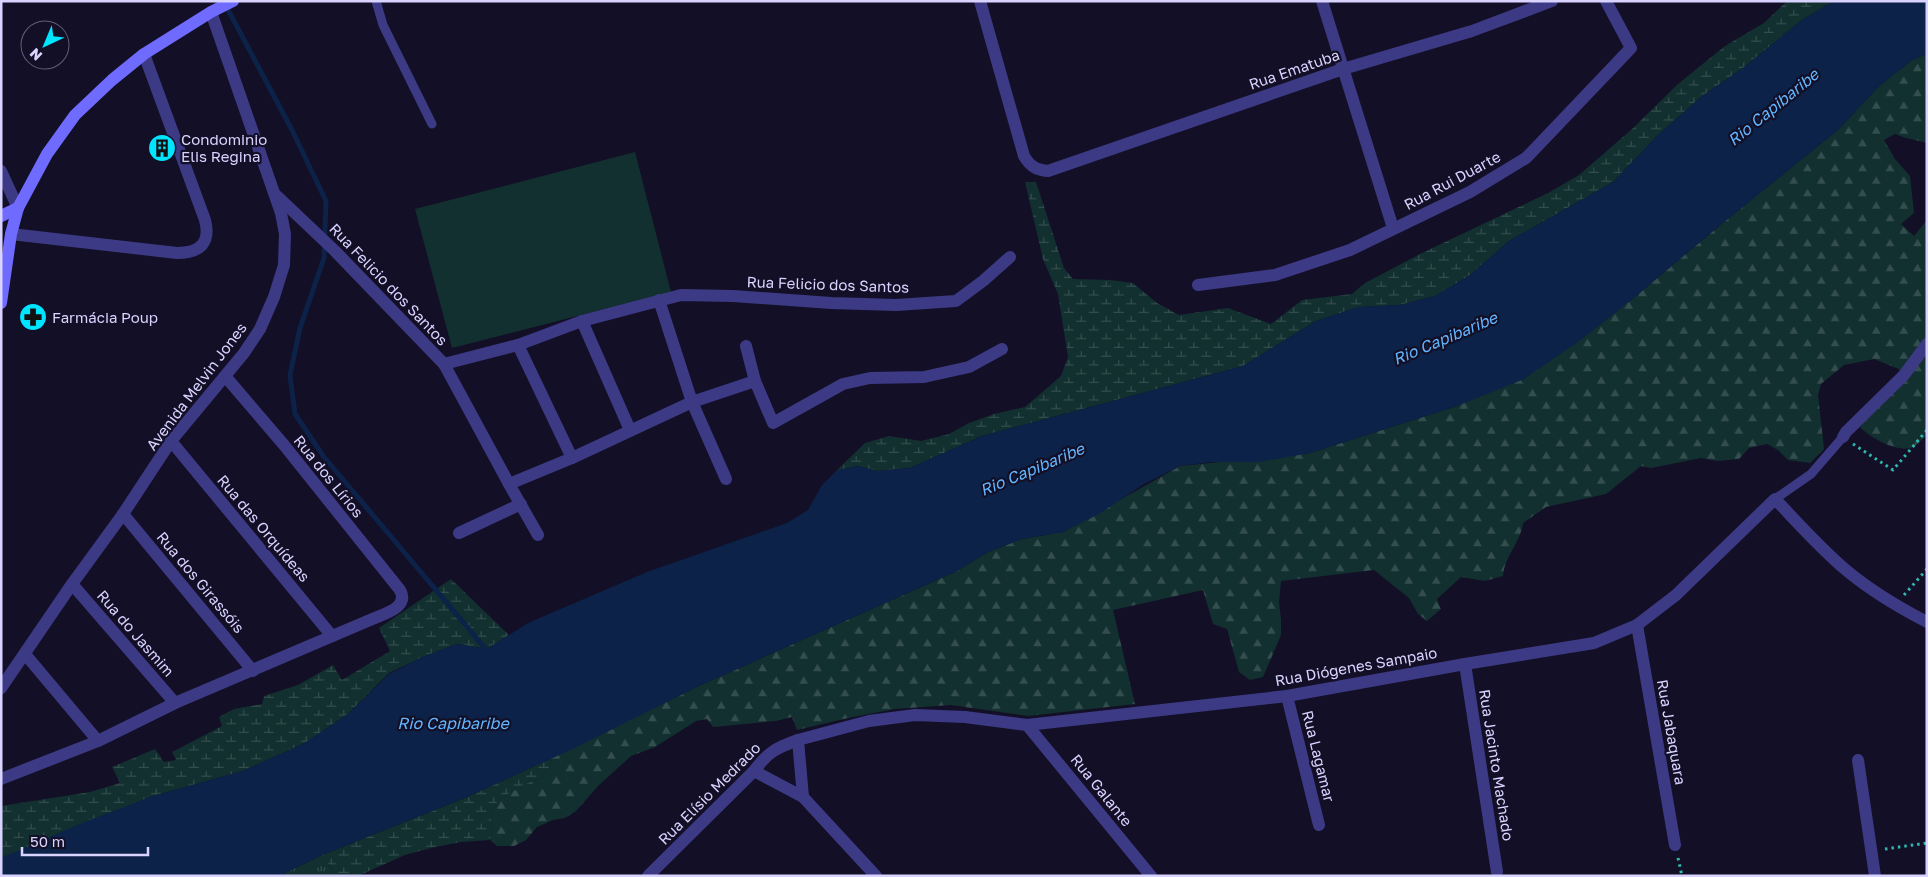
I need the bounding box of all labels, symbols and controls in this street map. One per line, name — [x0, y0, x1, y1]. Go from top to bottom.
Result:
north arrow — [20, 20, 70, 70]
text: N — [26, 45, 45, 65]
street label: Rua Ematuba — [1246, 45, 1342, 93]
water label: Rio Capibaribe — [1723, 63, 1824, 150]
place label: Condominio Elis Regina — [181, 130, 267, 165]
building icon: Condominio Elis Regina — [147, 133, 177, 163]
street label: Rua Rui Duarte — [1401, 147, 1504, 213]
street label: Rua Felicio dos Santos — [326, 219, 452, 349]
street label: Rua Felicio dos Santos — [747, 272, 910, 296]
pharmacy icon: Farmácia Poup — [18, 302, 48, 332]
water label: Rio Capibaribe — [1390, 306, 1502, 369]
place label: Farmácia Poup — [52, 308, 158, 326]
street label: Avenida Melvin Jones — [142, 319, 250, 453]
street label: Rua dos Lírios — [290, 431, 368, 521]
water label: Rio Capibaribe — [977, 437, 1089, 500]
street label: Rua das Orquídeas — [214, 471, 314, 585]
street label: Rua dos Girassóis — [153, 528, 249, 636]
street label: Rua do Jasmim — [94, 586, 178, 680]
street label: Rua Diógenes Sampaio — [1274, 643, 1438, 689]
street label: Rua Jabaquara — [1654, 678, 1690, 786]
street label: Rua Jacinto Machado — [1476, 688, 1518, 842]
street label: Rua Lagamar — [1299, 708, 1339, 804]
water label: Rio Capibaribe — [397, 713, 510, 733]
street label: Rua Elísio Medrado — [654, 738, 764, 848]
street label: Rua Galante — [1068, 750, 1137, 830]
scale bar — [22, 824, 149, 856]
text: 50 m — [30, 832, 65, 850]

